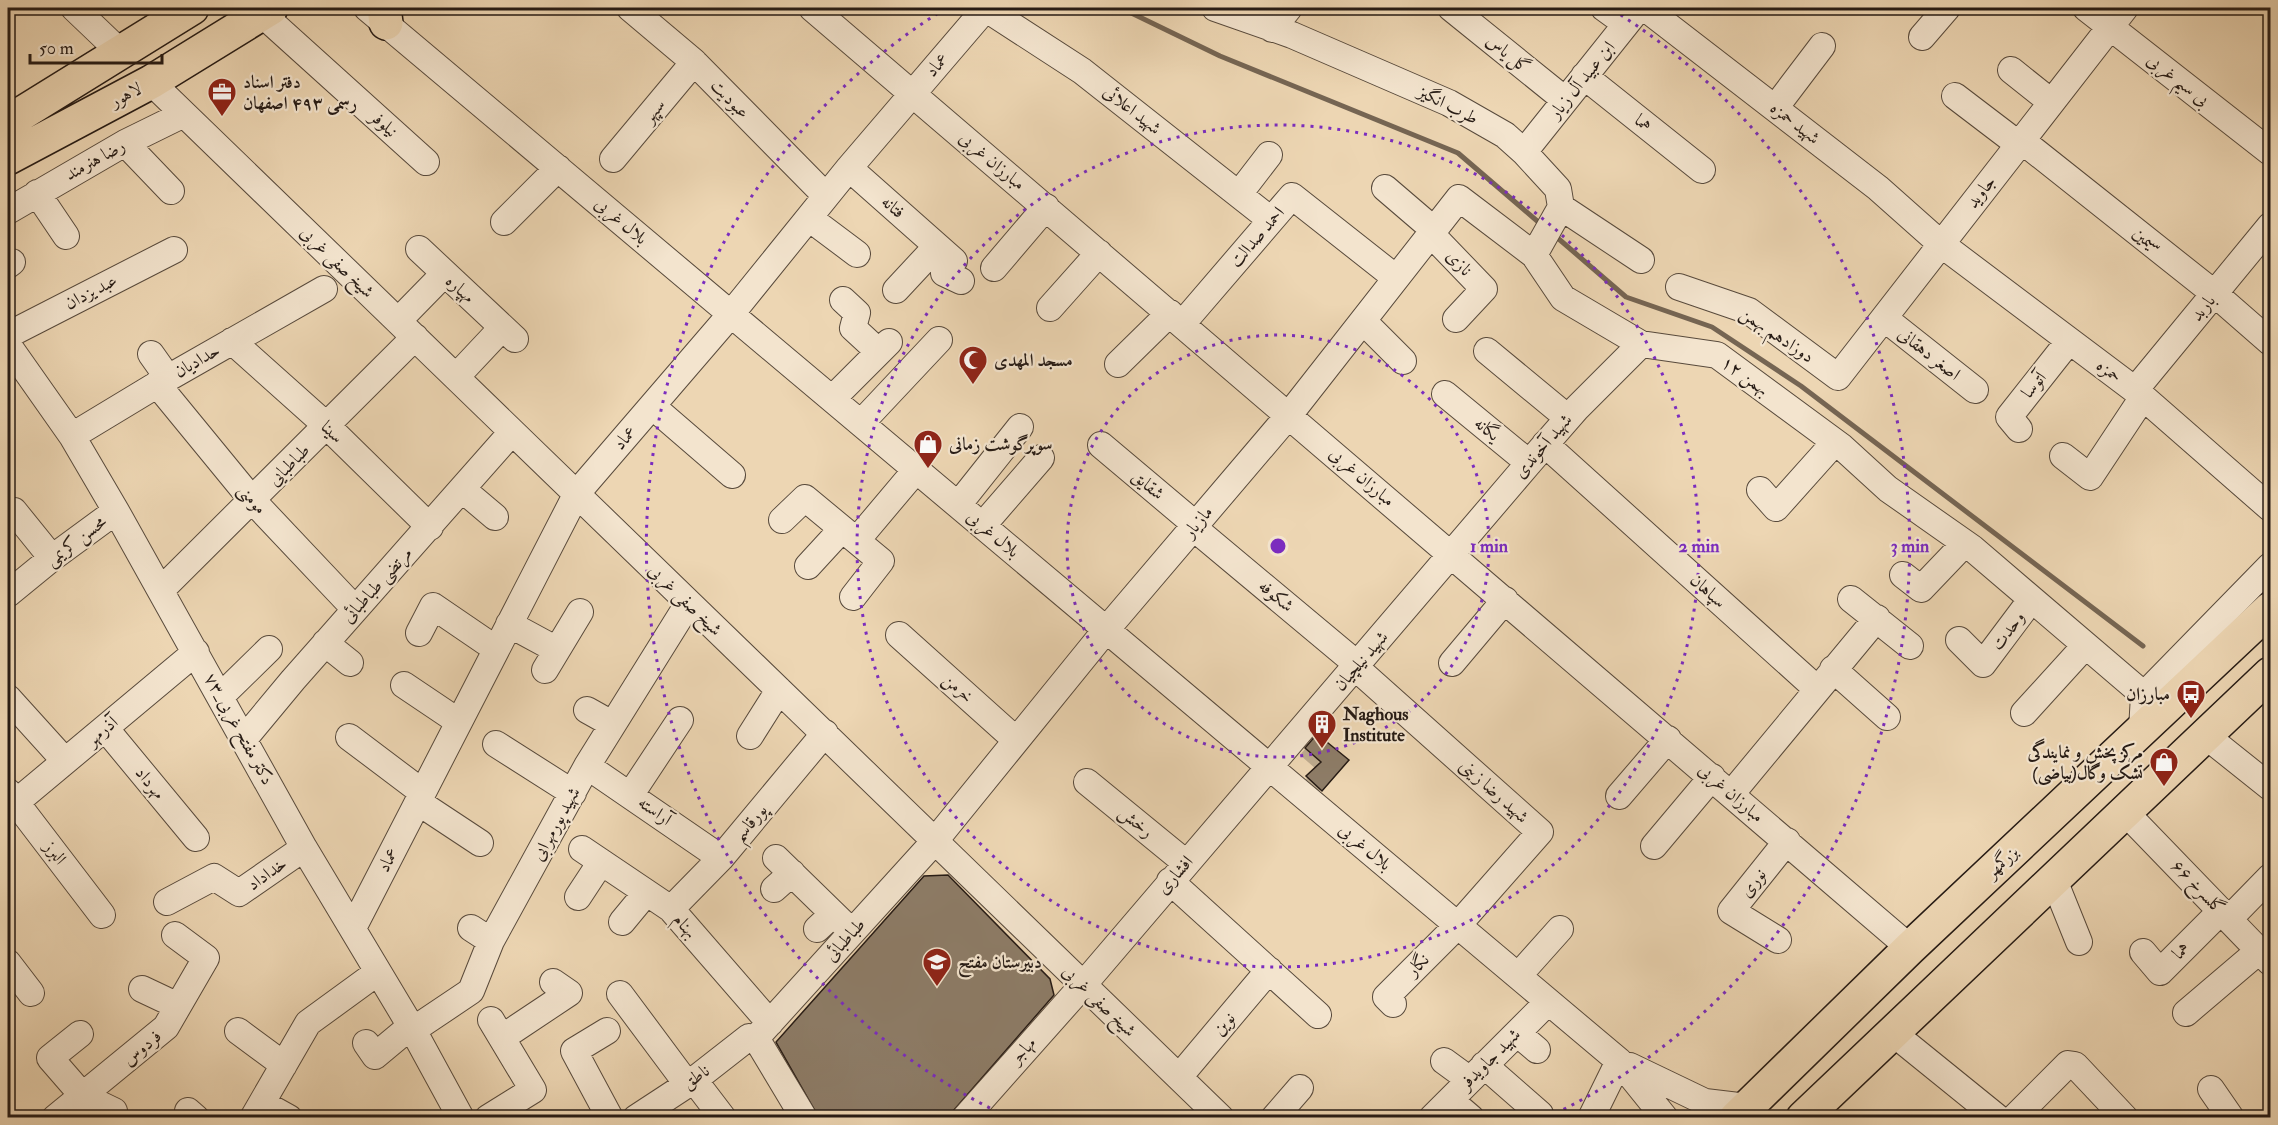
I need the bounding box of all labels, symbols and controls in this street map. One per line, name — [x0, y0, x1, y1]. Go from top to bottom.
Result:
scale bar — [30, 27, 162, 65]
street label: گل یاس — [1481, 29, 1535, 79]
street label: ابن عبید آل زیار — [1542, 36, 1620, 125]
text: 50 m — [39, 37, 74, 60]
street label: عماد — [920, 48, 954, 82]
street label: بی سیم غربی — [2138, 48, 2214, 116]
place label: دفتر اسناد رسمی ۴۹۳ اصفهان — [243, 71, 357, 115]
street label: عبودیت — [706, 74, 754, 124]
office icon: دفتر اسناد رسمی ۴۹۳ اصفهان — [206, 76, 238, 118]
street label: لاهور — [104, 77, 146, 114]
street label: طرب انگیز — [1412, 78, 1482, 130]
street label: شهید اعلائی — [1098, 80, 1166, 140]
street label: سپهر — [636, 94, 671, 129]
street label: شهید حمزه — [1765, 96, 1825, 150]
street label: نیلوفر — [364, 104, 403, 143]
street label: هما — [1630, 109, 1656, 137]
street label: مبارزان غربی — [953, 127, 1030, 196]
street label: رضا هنرمند — [61, 134, 129, 186]
street label: جاوید — [1961, 171, 2001, 213]
street label: فتانه — [876, 190, 910, 224]
street label: بلال غربی — [589, 192, 652, 251]
street label: احمد صدالت — [1224, 202, 1290, 272]
street label: شیخ صفی غربی — [292, 221, 379, 306]
street label: سیمین — [2128, 221, 2166, 259]
street label: نازی — [1441, 245, 1477, 281]
street label: عبد یزدان — [61, 269, 121, 315]
street label: مهپاره — [441, 270, 480, 308]
street label: باربد — [2185, 290, 2221, 326]
street label: دوزادهم بهمن — [1733, 302, 1819, 372]
street label: اصغر دهقانی — [1893, 322, 1965, 386]
street label: حدادیان — [170, 339, 224, 383]
mosque icon: مسجد المهدی — [957, 344, 989, 386]
place label: مسجد المهدی — [994, 349, 1073, 372]
street label: ۱۲ بهمن — [1716, 351, 1774, 401]
street label: حمزه — [2092, 354, 2126, 388]
street label: آتوسا — [2016, 365, 2053, 403]
street label: شهید آخوندی — [1509, 409, 1577, 483]
street label: یگانه — [1469, 411, 1506, 447]
street label: سینا — [316, 416, 348, 448]
street label: عماد — [608, 421, 642, 455]
shop icon: سوپرگوشت زمانی — [912, 428, 944, 470]
place label: سوپرگوشت زمانی — [948, 433, 1053, 456]
street label: طباطبایی — [263, 439, 315, 491]
street label: مبارزان غربی — [1324, 442, 1400, 513]
street label: شقایق — [1127, 465, 1169, 505]
street label: مومنی — [232, 479, 272, 520]
street label: مازیار — [1177, 501, 1218, 544]
street label: بلال غربی — [961, 505, 1024, 564]
street label: محسن کریمی — [41, 510, 111, 572]
text: 1 min — [1470, 535, 1509, 558]
text: 2 min — [1679, 535, 1720, 558]
text: 3 min — [1891, 535, 1930, 558]
centre of rings — [1268, 536, 1288, 556]
street label: مرتضی طباطبائی — [337, 542, 418, 629]
street label: شیخ صفی غربی — [640, 559, 727, 644]
street label: سپاهان — [1685, 569, 1731, 613]
street label: شکوفه — [1254, 575, 1298, 617]
street label: وحدت — [1986, 607, 2030, 655]
street label: شهید نیلچیان — [1329, 626, 1393, 696]
street label: خرمن — [938, 668, 978, 708]
street label: ۷۳_دکتر مفتح غربی — [195, 669, 279, 791]
bus stop icon: مبارزان — [2175, 678, 2207, 720]
place label: مبارزان — [2126, 683, 2170, 706]
place label: Naghous Institute — [1342, 703, 1409, 747]
building icon: Naghous Institute — [1306, 708, 1338, 750]
street label: آذرمهر — [80, 710, 124, 752]
place label: مرکز پخش و نمایندگی تشک وگال(بیاضی) — [2027, 738, 2143, 786]
shop icon: مرکز پخش و نمایندگی تشک وگال(بیاضی) — [2148, 746, 2180, 788]
street label: شهید رضا زینی — [1454, 754, 1534, 828]
street label: مبارزان غربی — [1693, 758, 1769, 829]
street label: مهرداد — [130, 762, 170, 804]
street label: شهید پورمهرابی — [526, 783, 587, 865]
street label: آراسته — [634, 791, 678, 832]
street label: پورقاسم — [727, 798, 778, 851]
street label: رخش — [1114, 801, 1158, 843]
street label: بلال غربی — [1333, 818, 1396, 877]
street label: البرز — [37, 835, 71, 870]
street label: بزرگمهر — [1979, 841, 2023, 884]
street label: عماد — [372, 844, 404, 876]
street label: افشاری — [1152, 851, 1198, 899]
street label: خداداد — [243, 852, 291, 896]
street label: گلسرخ ۶۶ — [2163, 855, 2230, 922]
street label: نوری — [1735, 864, 1771, 902]
street label: بهنام — [665, 909, 702, 946]
street label: طباطبائی — [820, 913, 870, 967]
street label: هما — [2167, 937, 2195, 965]
school or university icon: دبیرستان مفتح — [921, 946, 953, 988]
street label: نگار — [1399, 948, 1434, 983]
place label: دبیرستان مفتح — [958, 951, 1042, 978]
street label: شیخ صفی غربی — [1054, 960, 1141, 1045]
street label: نوین — [1208, 1007, 1240, 1041]
street label: شهید جاویدفر — [1453, 1023, 1526, 1096]
street label: فردوس — [118, 1025, 166, 1071]
street label: مهاجر — [1003, 1032, 1041, 1071]
street label: ناطق — [678, 1059, 714, 1095]

